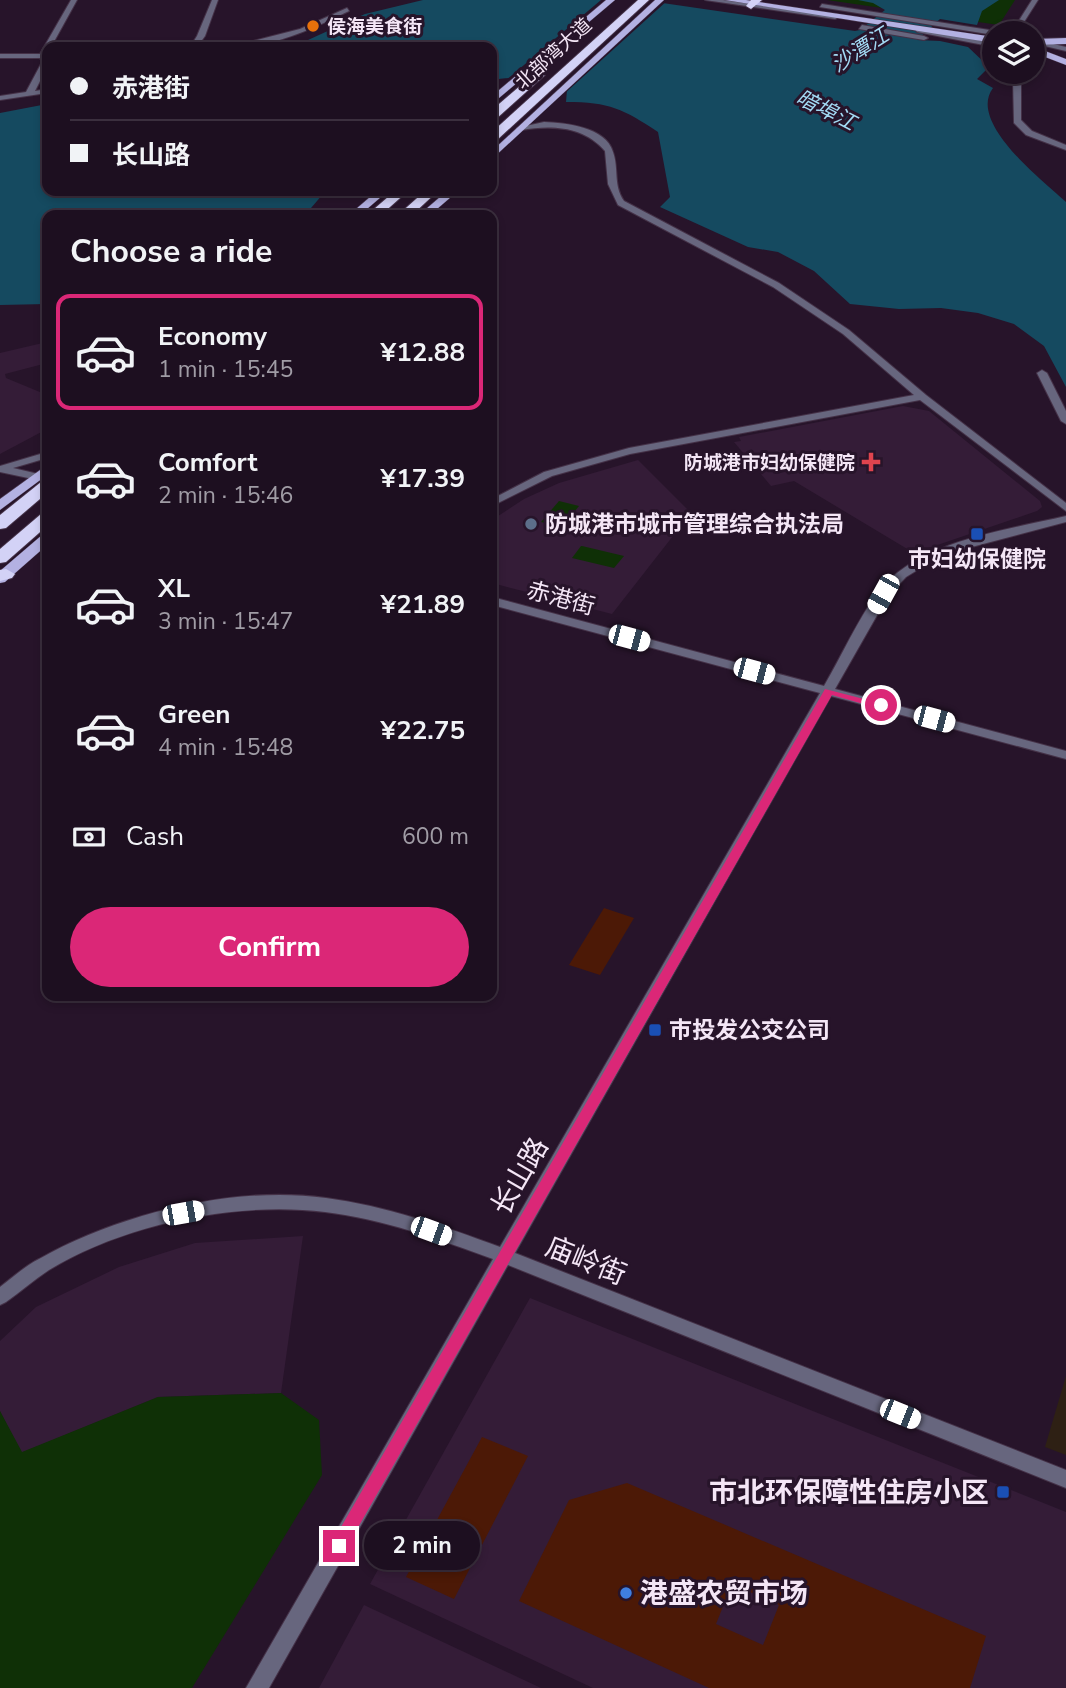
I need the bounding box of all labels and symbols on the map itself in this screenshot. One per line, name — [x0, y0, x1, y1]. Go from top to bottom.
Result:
street label: 北部湾大道 — [510, 12, 598, 95]
place label: 侯海美食街 — [327, 14, 422, 40]
marker: 侯海美食街 — [305, 18, 321, 34]
water label: 沙潭江 — [826, 20, 896, 79]
water label: 暗埠江 — [792, 83, 862, 138]
place label: 防城港市妇幼保健院 — [684, 450, 855, 476]
marker: 防城港市妇幼保健院 — [861, 452, 881, 472]
place label: 防城港市城市管理综合执法局 — [545, 509, 844, 540]
marker: 防城港市城市管理综合执法局 — [523, 516, 539, 532]
marker: 巿妇幼保健院 — [969, 526, 985, 542]
place label: 巿妇幼保健院 — [908, 544, 1046, 575]
car — [864, 571, 903, 617]
street label: 赤港街 — [524, 575, 598, 622]
car — [606, 622, 653, 654]
car — [731, 655, 778, 687]
route start — [865, 689, 897, 721]
car — [911, 703, 958, 735]
place label: 巿投发公交公司 — [669, 1015, 830, 1046]
marker: 巿投发公交公司 — [647, 1022, 663, 1038]
street label: 长山路 — [482, 1131, 557, 1222]
car — [161, 1199, 206, 1227]
car — [408, 1214, 455, 1248]
street label: 庙岭街 — [540, 1228, 632, 1294]
car — [877, 1396, 924, 1432]
place label: 巿北环保障性住房小区 — [709, 1474, 989, 1512]
marker: 巿北环保障性住房小区 — [995, 1484, 1011, 1500]
callout: 2 min — [364, 1522, 479, 1570]
route end — [323, 1530, 355, 1562]
place label: 港盛农贸市场 — [640, 1575, 808, 1613]
marker: 港盛农贸市场 — [618, 1585, 634, 1601]

